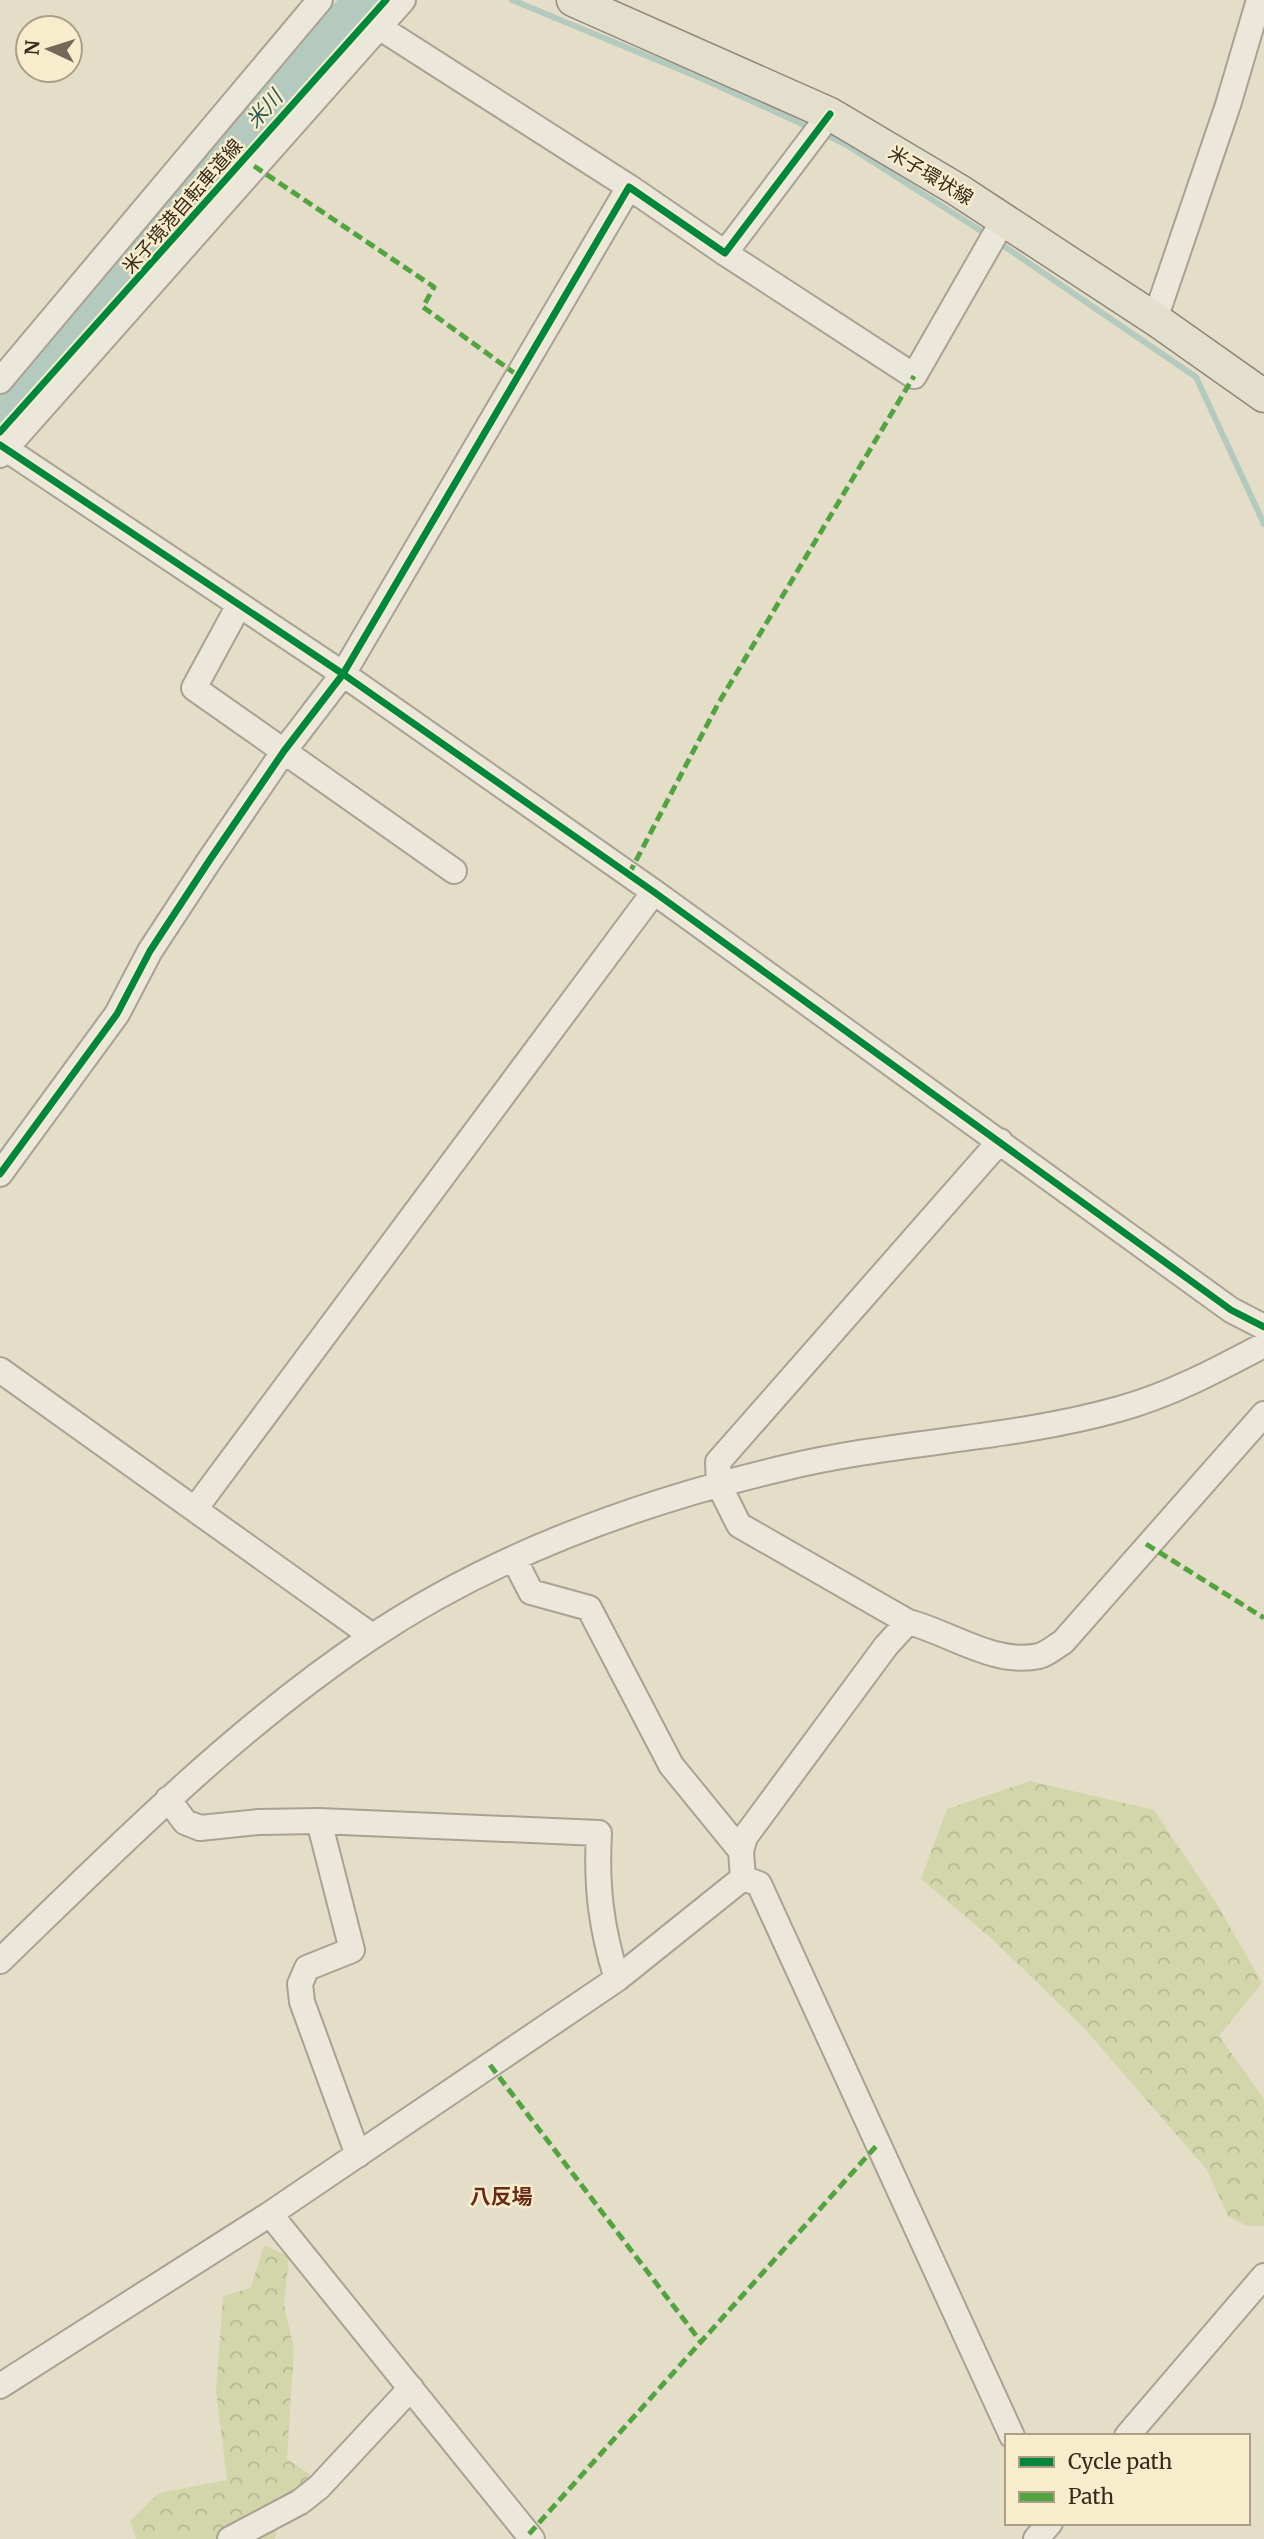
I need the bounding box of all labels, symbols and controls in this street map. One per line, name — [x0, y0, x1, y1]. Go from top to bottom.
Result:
north arrow — [14, 14, 84, 84]
text: N — [20, 39, 45, 56]
water label: 米川 — [240, 83, 289, 134]
street label: 米子境港自転車道線 — [117, 134, 247, 278]
street label: 米子環状線 — [884, 140, 978, 210]
district label: 八反場 — [470, 2183, 533, 2210]
legend — [1005, 2434, 1250, 2525]
text: Cycle path — [1068, 2448, 1172, 2475]
text: Path — [1068, 2483, 1114, 2510]

